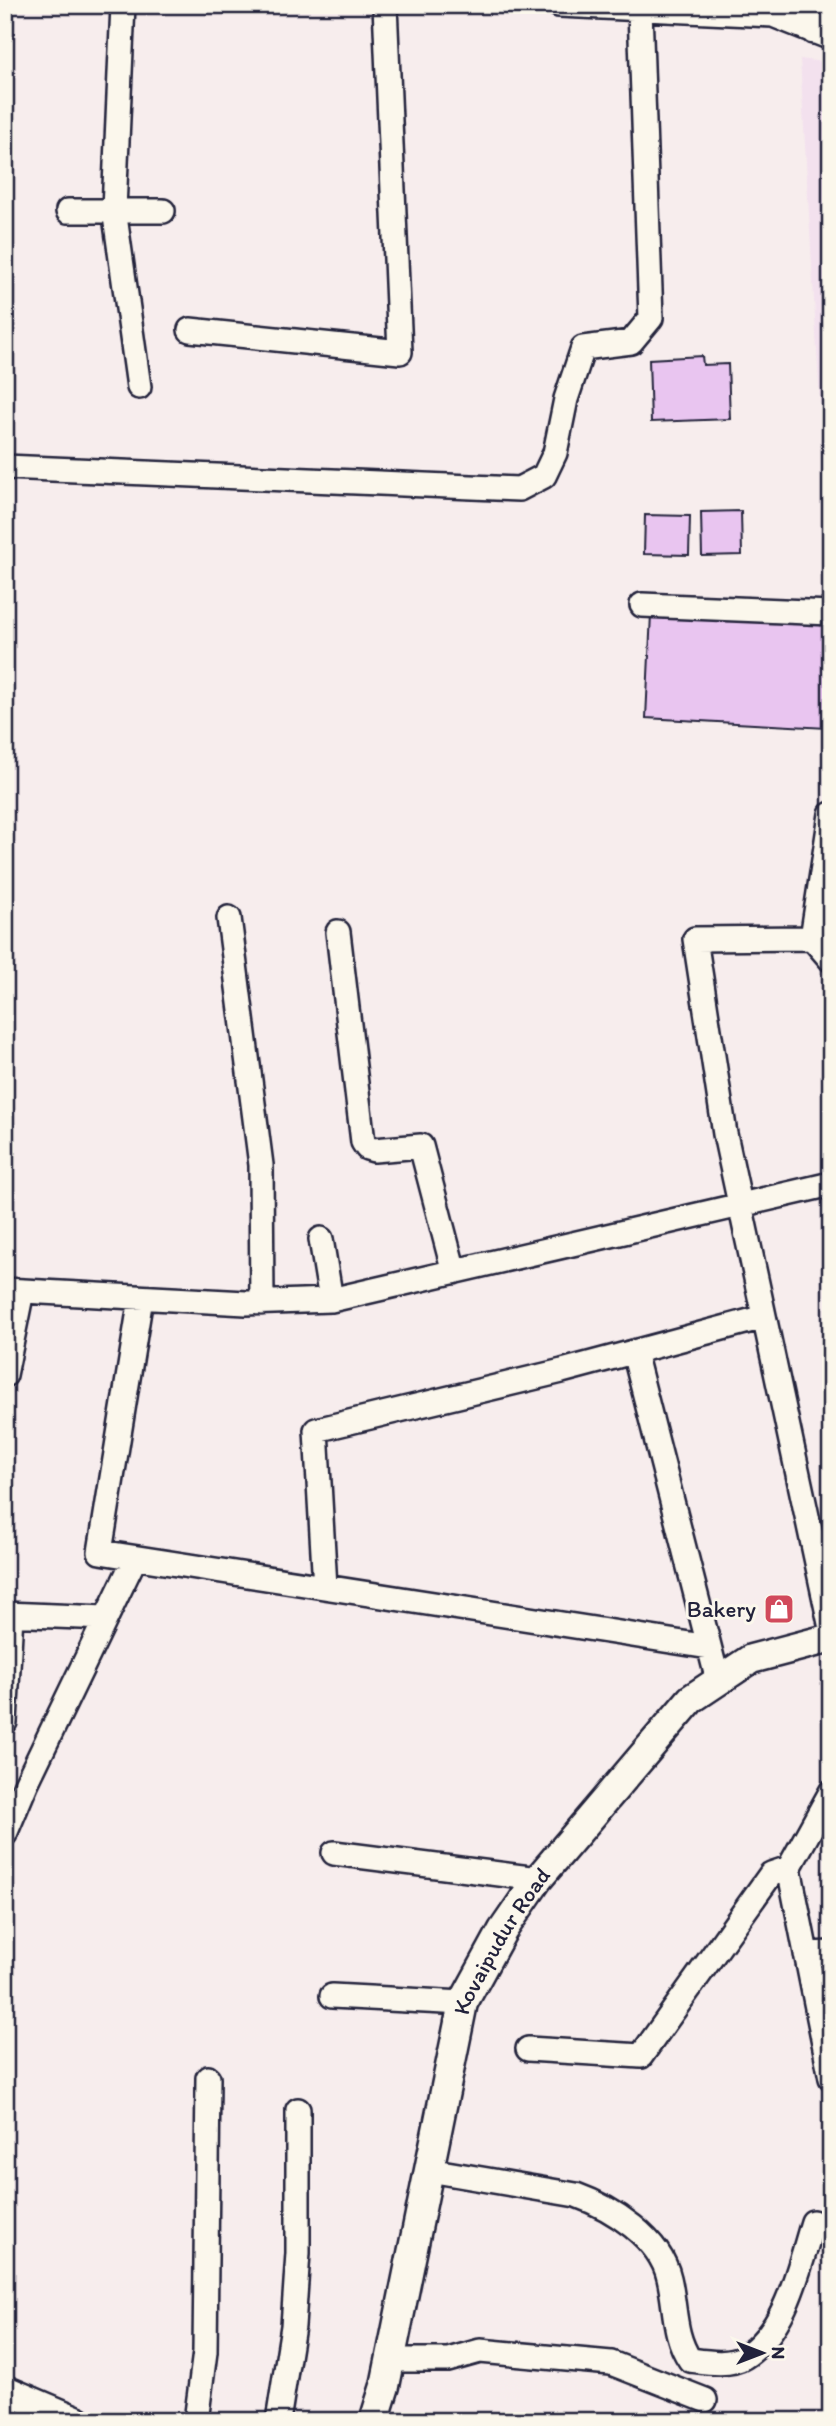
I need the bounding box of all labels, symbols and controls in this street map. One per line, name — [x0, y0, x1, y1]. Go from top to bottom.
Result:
shop icon: Bakery — [762, 1592, 796, 1626]
place label: Bakery — [687, 1595, 756, 1623]
street label: Kovaipudur Road — [447, 1861, 556, 2017]
north arrow — [728, 2318, 798, 2388]
text: N — [767, 2347, 790, 2359]

